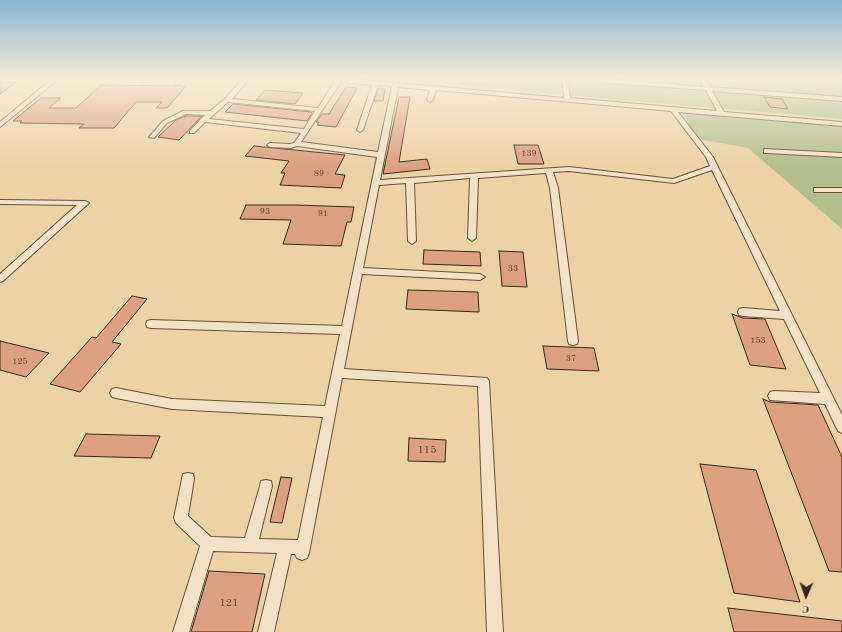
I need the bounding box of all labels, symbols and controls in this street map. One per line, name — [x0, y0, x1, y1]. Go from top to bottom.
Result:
house number: 139 — [521, 149, 537, 159]
house number: 89 — [314, 169, 324, 179]
house number: 93 — [260, 207, 270, 217]
house number: 91 — [318, 209, 328, 219]
house number: 33 — [508, 264, 518, 274]
house number: 153 — [750, 336, 766, 346]
house number: 37 — [566, 354, 576, 364]
house number: 125 — [12, 357, 28, 367]
house number: 115 — [417, 443, 437, 457]
north arrow — [786, 576, 826, 616]
house number: 121 — [219, 596, 239, 610]
text: С — [802, 603, 809, 614]

